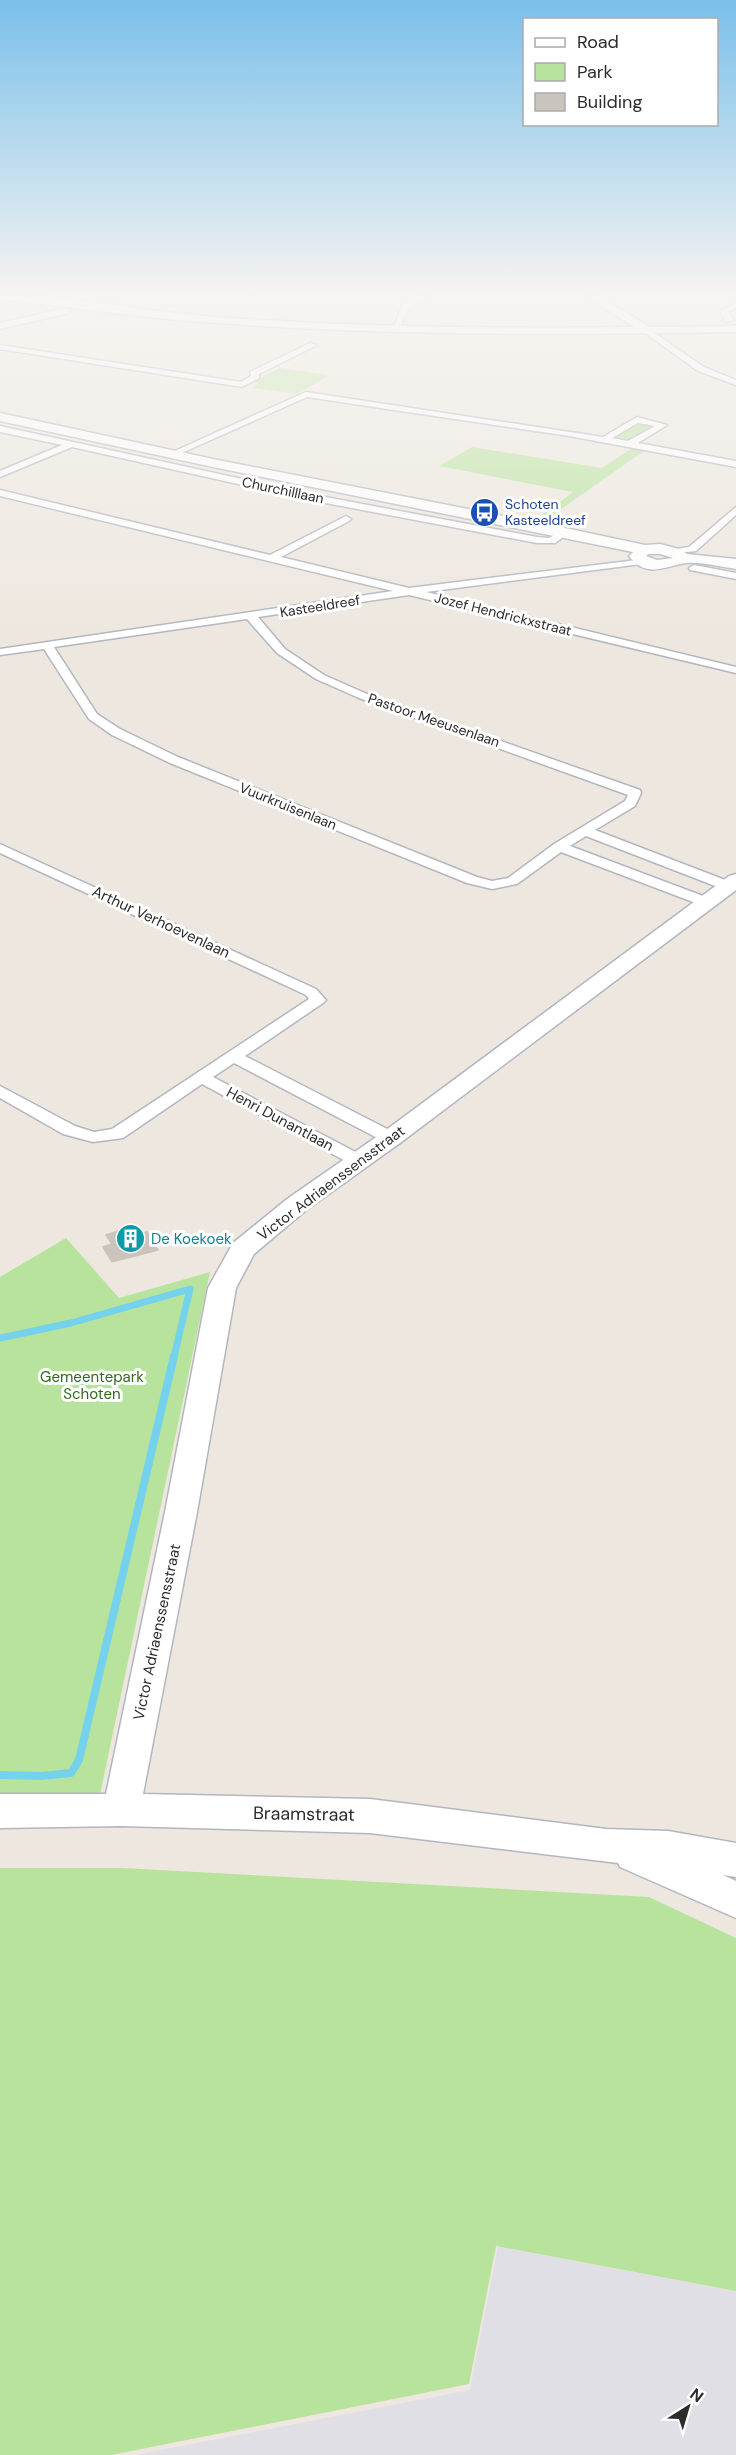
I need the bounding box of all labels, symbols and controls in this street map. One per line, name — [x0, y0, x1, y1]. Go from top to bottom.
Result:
legend — [523, 18, 718, 126]
text: Road — [577, 30, 619, 54]
text: Park — [577, 60, 613, 84]
text: Building — [577, 90, 642, 114]
street label: Churchilllaan — [240, 473, 326, 507]
place label: Schoten Kasteeldreef — [505, 495, 586, 529]
bus stop icon: Schoten Kasteeldreef — [468, 496, 500, 528]
street label: Jozef Hendrickxstraat — [432, 588, 574, 640]
street label: Kasteeldreef — [279, 591, 362, 621]
street label: Pastoor Meeusenlaan — [366, 689, 502, 751]
street label: Vuurkruisenlaan — [237, 778, 339, 834]
street label: Arthur Verhoevenlaan — [89, 881, 233, 963]
street label: Henri Dunantlaan — [223, 1082, 337, 1156]
street label: Victor Adriaenssensstraat — [253, 1121, 409, 1245]
building icon: De Koekoek — [114, 1223, 146, 1255]
place label: De Koekoek — [151, 1229, 232, 1249]
park label: Gemeentepark Schoten — [40, 1367, 144, 1404]
street label: Victor Adriaenssensstraat — [129, 1542, 186, 1722]
street label: Braamstraat — [253, 1801, 355, 1827]
north arrow — [658, 2377, 718, 2437]
text: N — [686, 2384, 708, 2407]

